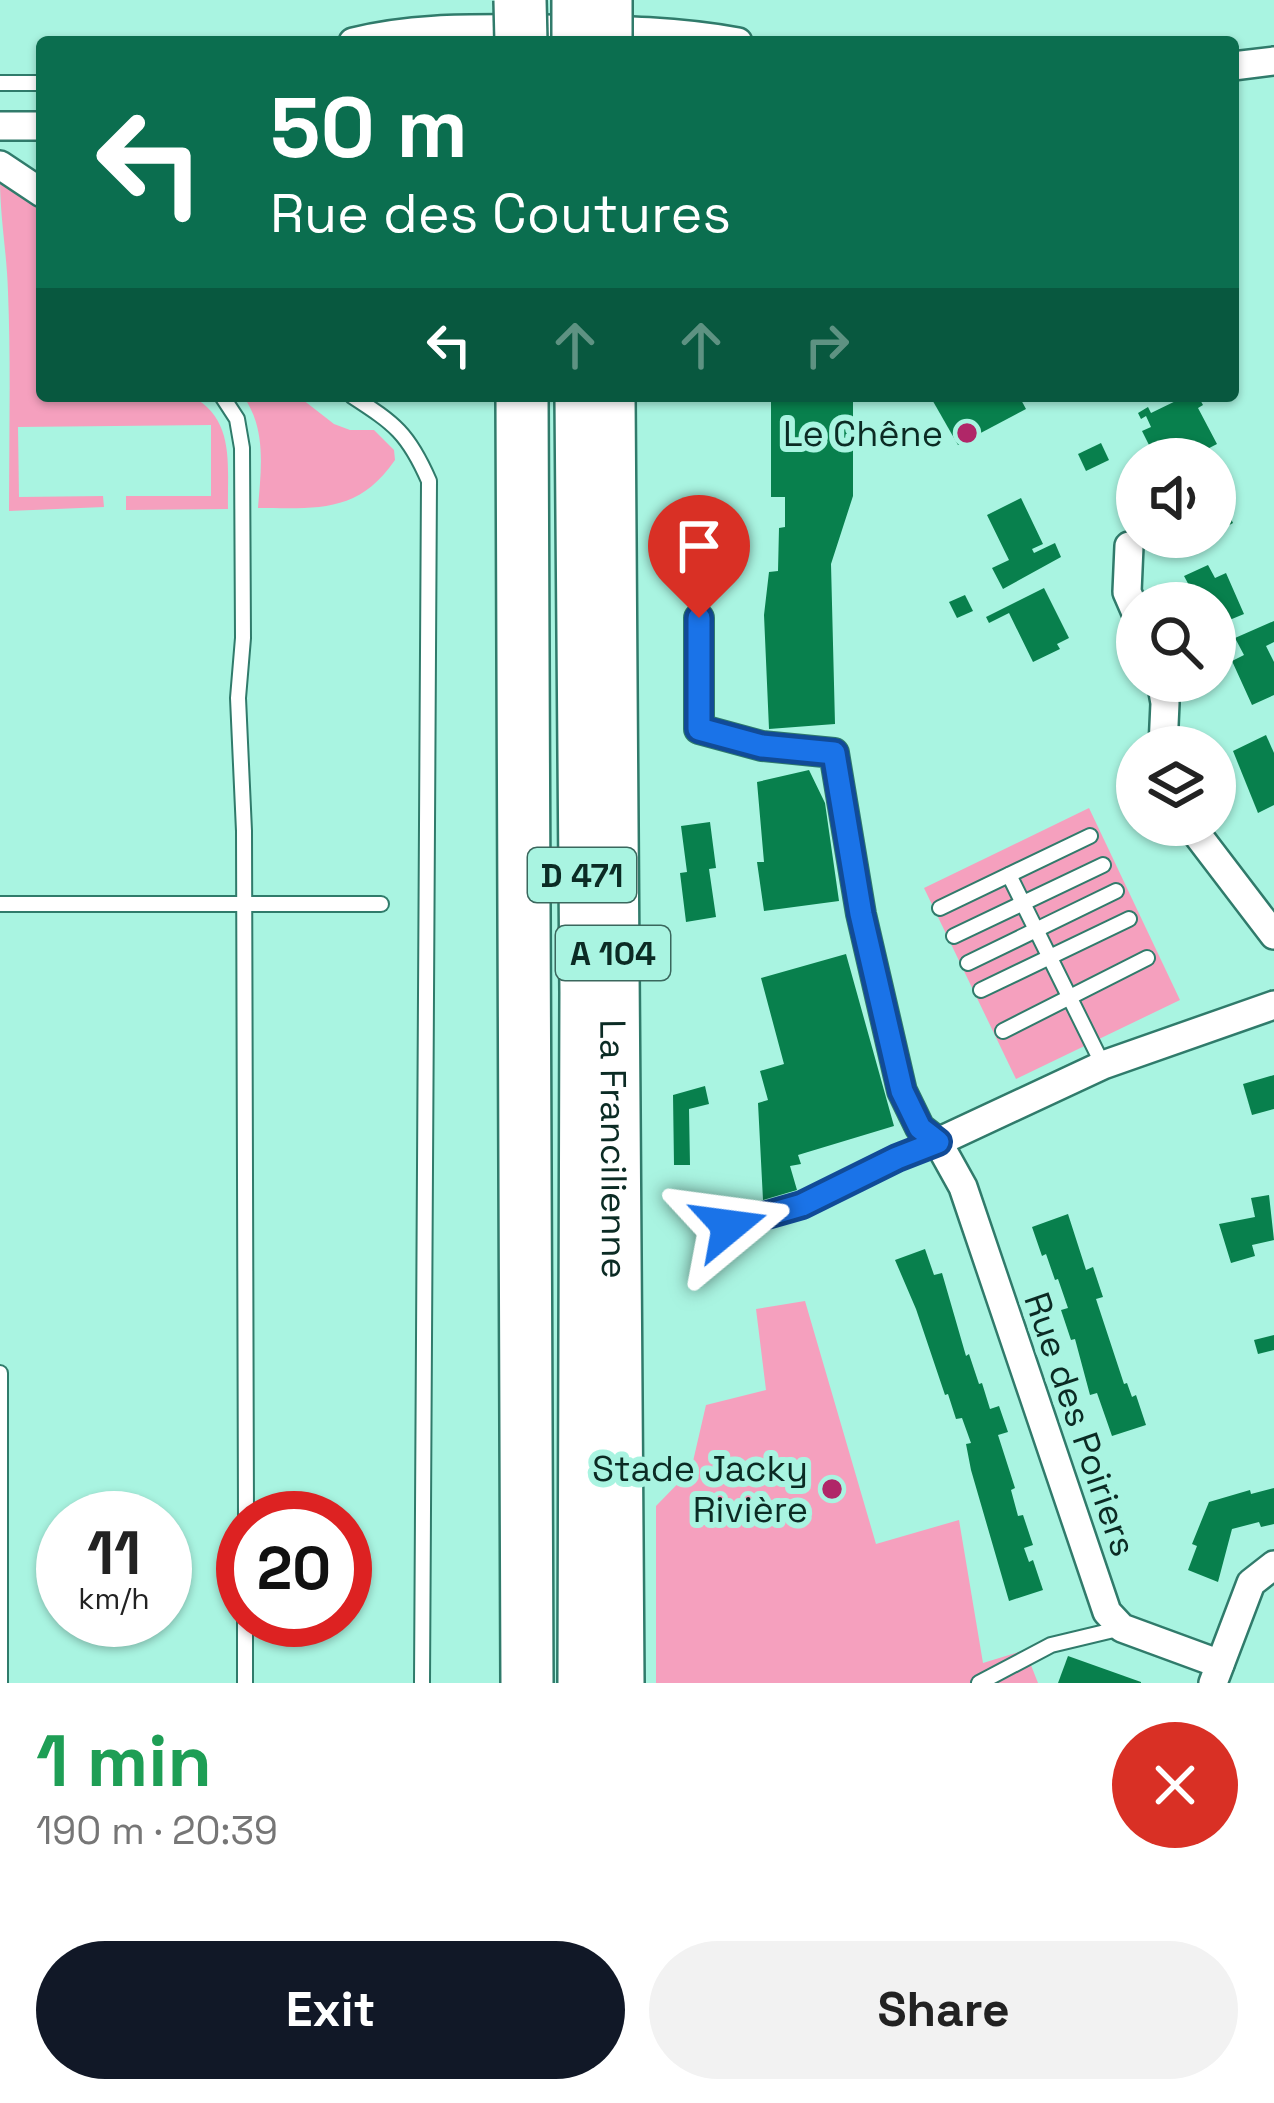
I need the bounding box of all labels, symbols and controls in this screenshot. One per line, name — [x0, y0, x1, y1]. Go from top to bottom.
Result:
text: 50 m — [270, 74, 468, 182]
icon: left — [72, 84, 228, 240]
text: Rue des Coutures — [270, 179, 731, 248]
icon: left — [416, 312, 482, 378]
icon: ahead — [542, 312, 608, 378]
icon: ahead — [668, 312, 734, 378]
icon: right — [794, 312, 860, 378]
place label: Le Chêne — [783, 411, 943, 457]
marker: Le Chêne — [954, 420, 980, 446]
map controls — [1116, 438, 1236, 846]
button: sound — [1116, 438, 1236, 558]
pin — [648, 495, 750, 618]
icon: arrive — [666, 513, 732, 579]
button: search — [1116, 582, 1236, 702]
button: layers — [1116, 726, 1236, 846]
road number: D 471 — [528, 848, 636, 902]
road number: A 104 — [556, 926, 670, 980]
street label: La Francilienne — [589, 1019, 637, 1279]
position arrow — [666, 1163, 792, 1289]
street label: Rue des Poiriers — [1013, 1286, 1147, 1562]
place label: Stade Jacky Rivière — [592, 1446, 808, 1533]
marker: Stade Jacky Rivière — [819, 1476, 845, 1502]
speed limit sign: 20 — [216, 1491, 372, 1647]
text: 11 — [87, 1515, 141, 1592]
text: km/h — [78, 1579, 150, 1618]
text: 1 min — [36, 1715, 212, 1807]
button: close — [1112, 1722, 1238, 1848]
text: 190 m · 20:39 — [36, 1806, 278, 1855]
button: Exit — [36, 1941, 625, 2079]
button: Share — [649, 1941, 1238, 2079]

